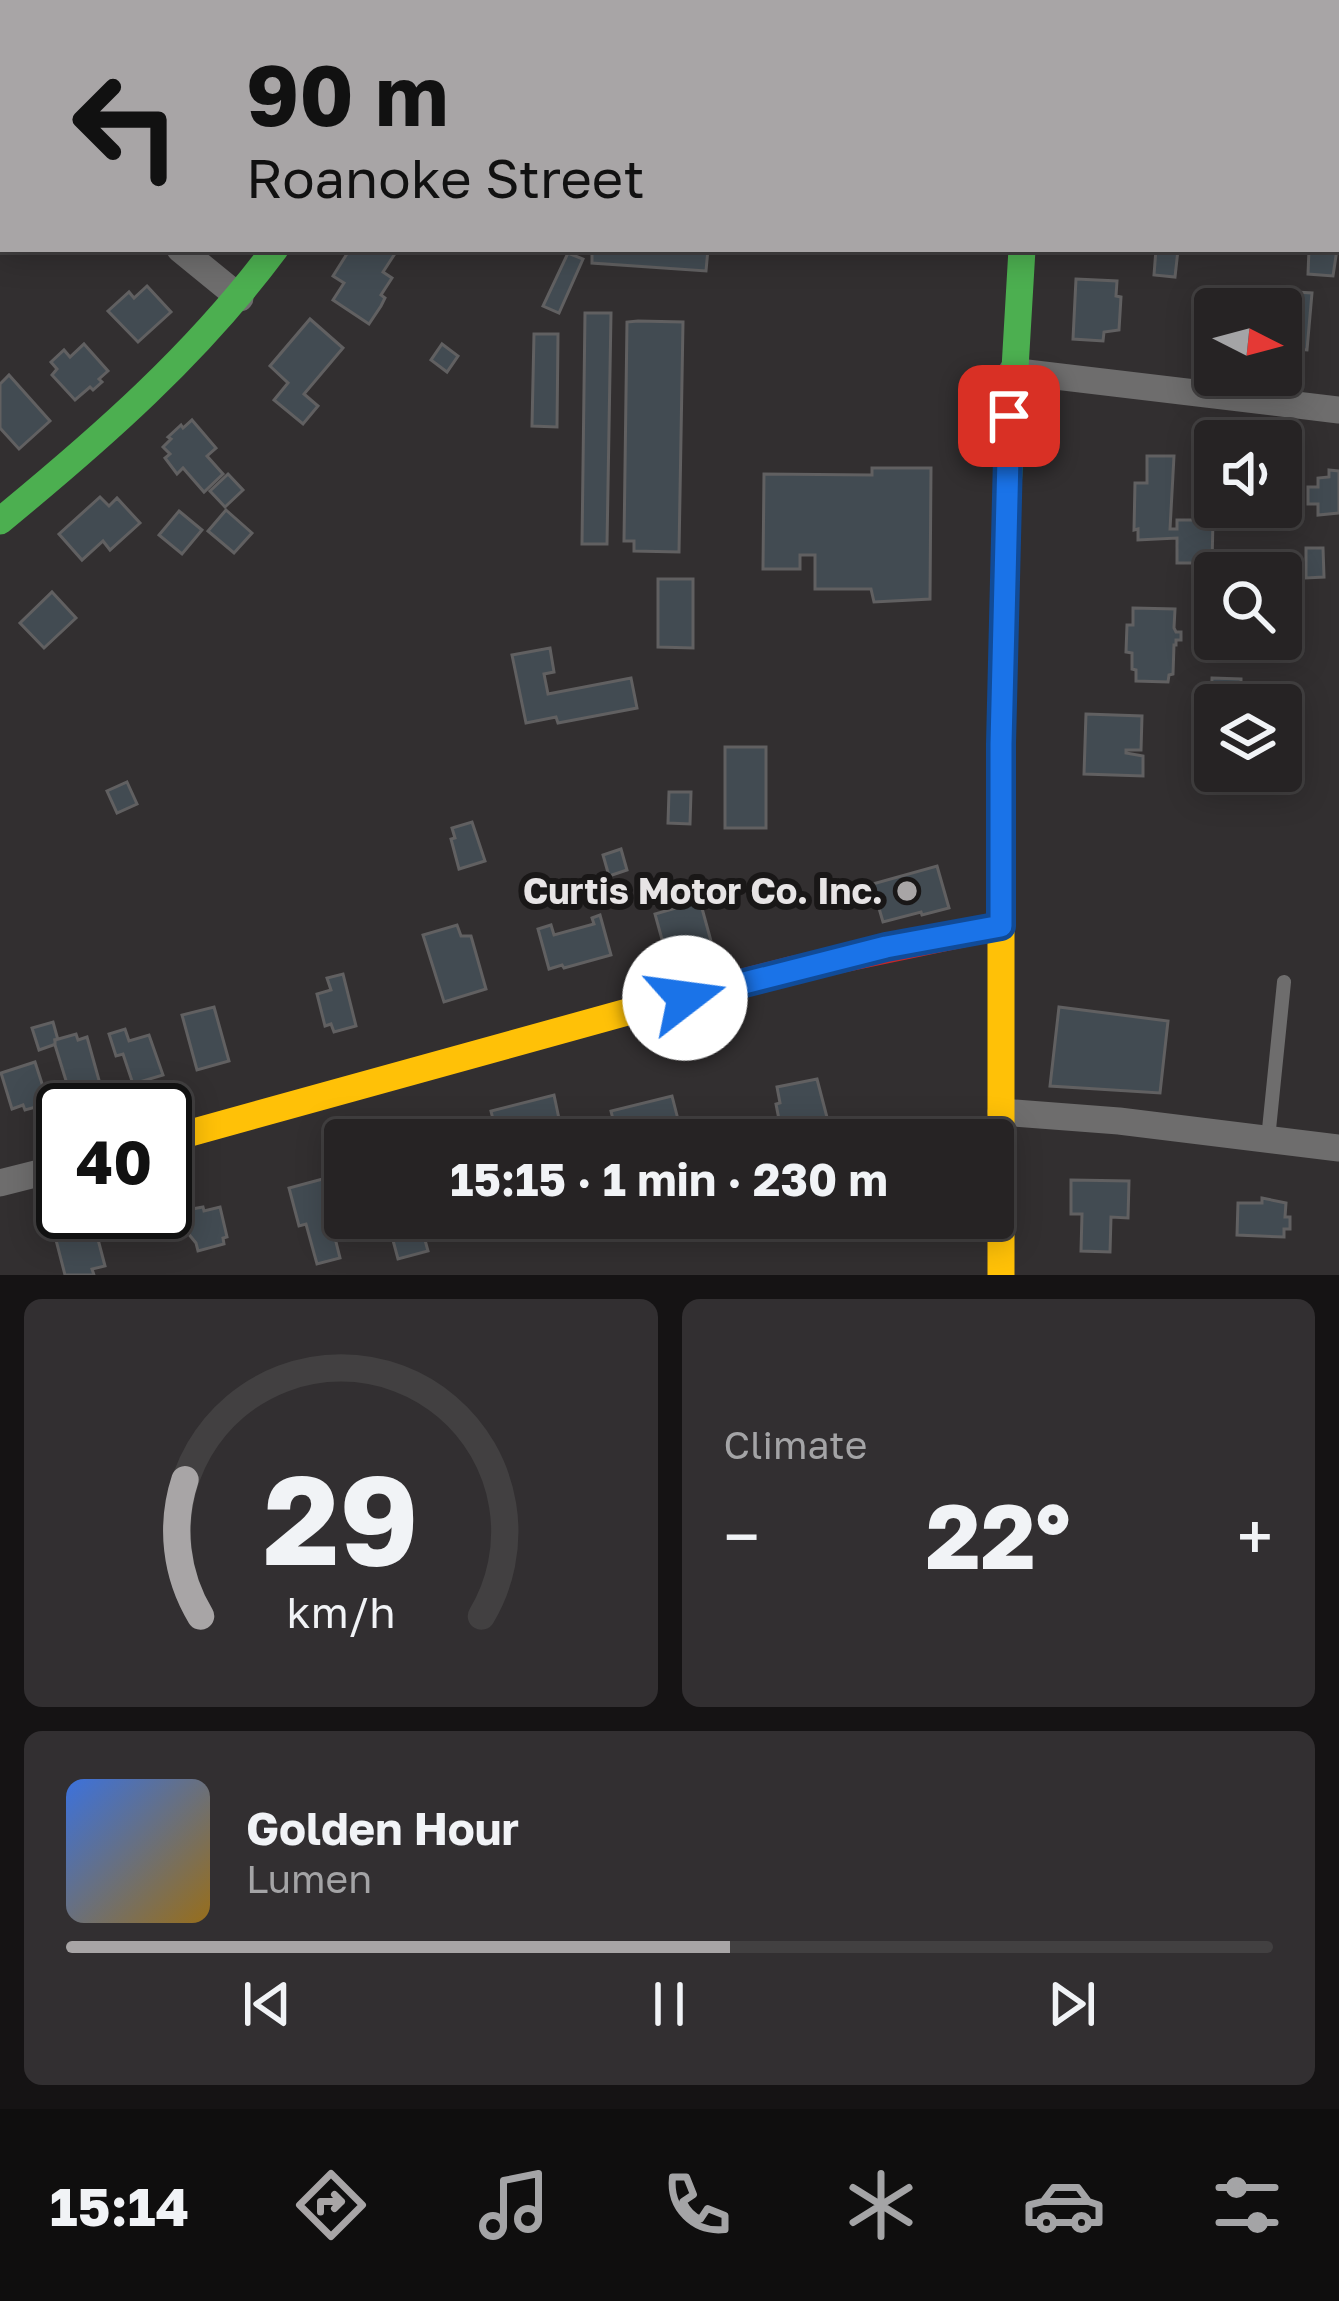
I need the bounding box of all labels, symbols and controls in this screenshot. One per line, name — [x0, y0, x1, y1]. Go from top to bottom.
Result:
text: 90 m — [246, 44, 448, 144]
icon: left — [48, 48, 204, 204]
text: Roanoke Street — [246, 145, 645, 210]
north arrow — [1194, 288, 1302, 396]
map controls — [1194, 288, 1302, 792]
pin — [958, 365, 1060, 467]
icon: arrive — [976, 383, 1042, 449]
button: sound — [1194, 420, 1302, 528]
button: search — [1194, 552, 1302, 660]
button: layers — [1194, 684, 1302, 792]
place label: Curtis Motor Co. Inc. — [523, 869, 883, 912]
marker: Curtis Motor Co. Inc. — [894, 878, 920, 904]
position arrow — [622, 935, 748, 1061]
speed limit sign: 40 — [36, 1083, 192, 1239]
text: 15:15 · 1 min · 230 m — [450, 1152, 888, 1206]
text: Climate — [724, 1421, 867, 1468]
text: 29 — [263, 1443, 418, 1592]
text: 22° — [926, 1481, 1071, 1589]
text: − — [724, 1496, 760, 1576]
text: + — [1237, 1496, 1273, 1576]
text: km/h — [286, 1586, 395, 1637]
text: Golden Hour — [246, 1801, 519, 1855]
text: Lumen — [246, 1855, 372, 1902]
icon: previous — [234, 1971, 300, 2037]
icon: pause — [636, 1971, 702, 2037]
icon: next — [1039, 1971, 1105, 2037]
icon: directions — [289, 2163, 373, 2247]
icon: music — [472, 2163, 556, 2247]
icon: phone — [655, 2163, 739, 2247]
icon: climate — [839, 2163, 923, 2247]
icon: car — [1022, 2163, 1106, 2247]
icon: filters — [1205, 2163, 1289, 2247]
text: 15:14 — [50, 2173, 189, 2238]

